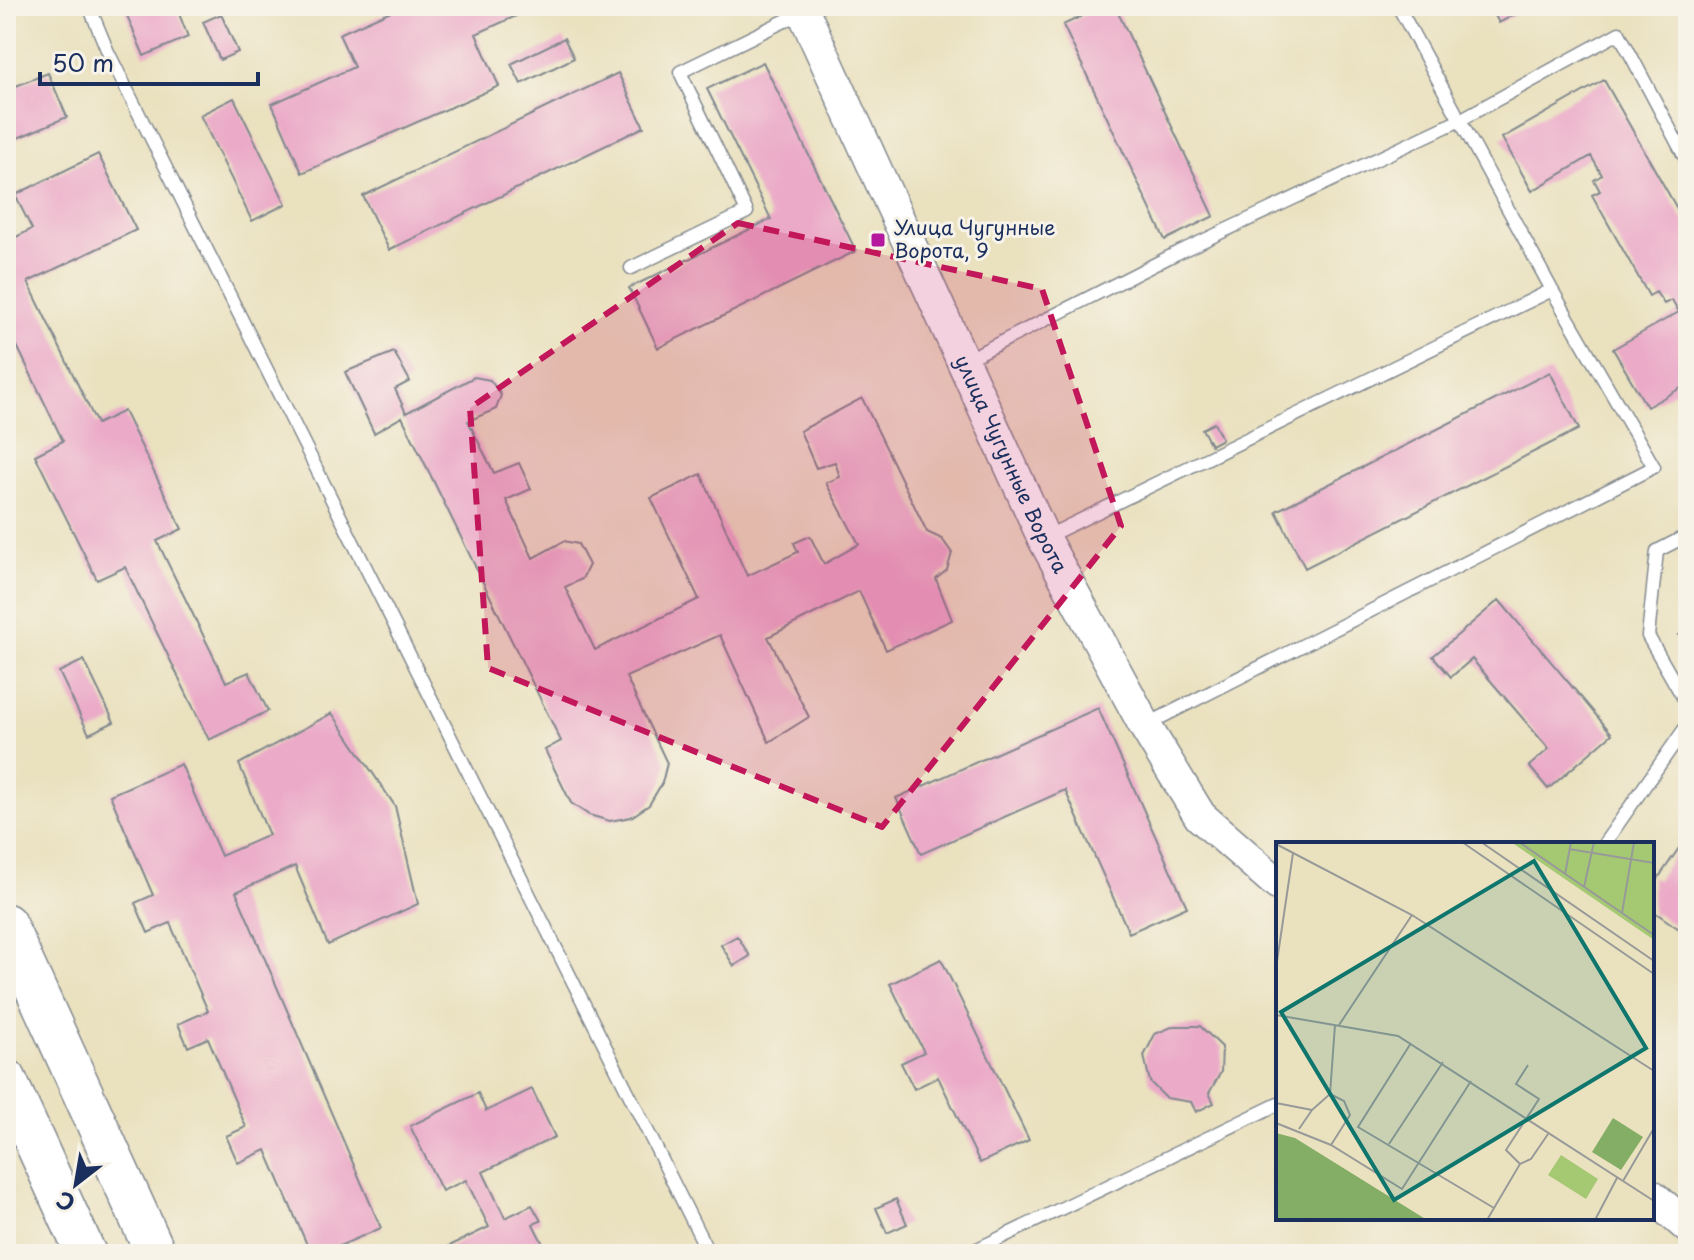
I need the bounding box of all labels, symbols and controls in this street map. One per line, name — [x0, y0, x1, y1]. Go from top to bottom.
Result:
scale bar — [40, 36, 258, 86]
text: 50 m — [52, 44, 114, 80]
place label: Улица Чугунные Ворота, 9 — [894, 212, 1056, 265]
marker: Улица Чугунные Ворота, 9 — [869, 231, 887, 249]
street label: улица Чугунные Ворота — [948, 350, 1076, 579]
inset map — [1276, 842, 1654, 1220]
north arrow — [36, 1144, 116, 1224]
text: С — [49, 1184, 81, 1221]

